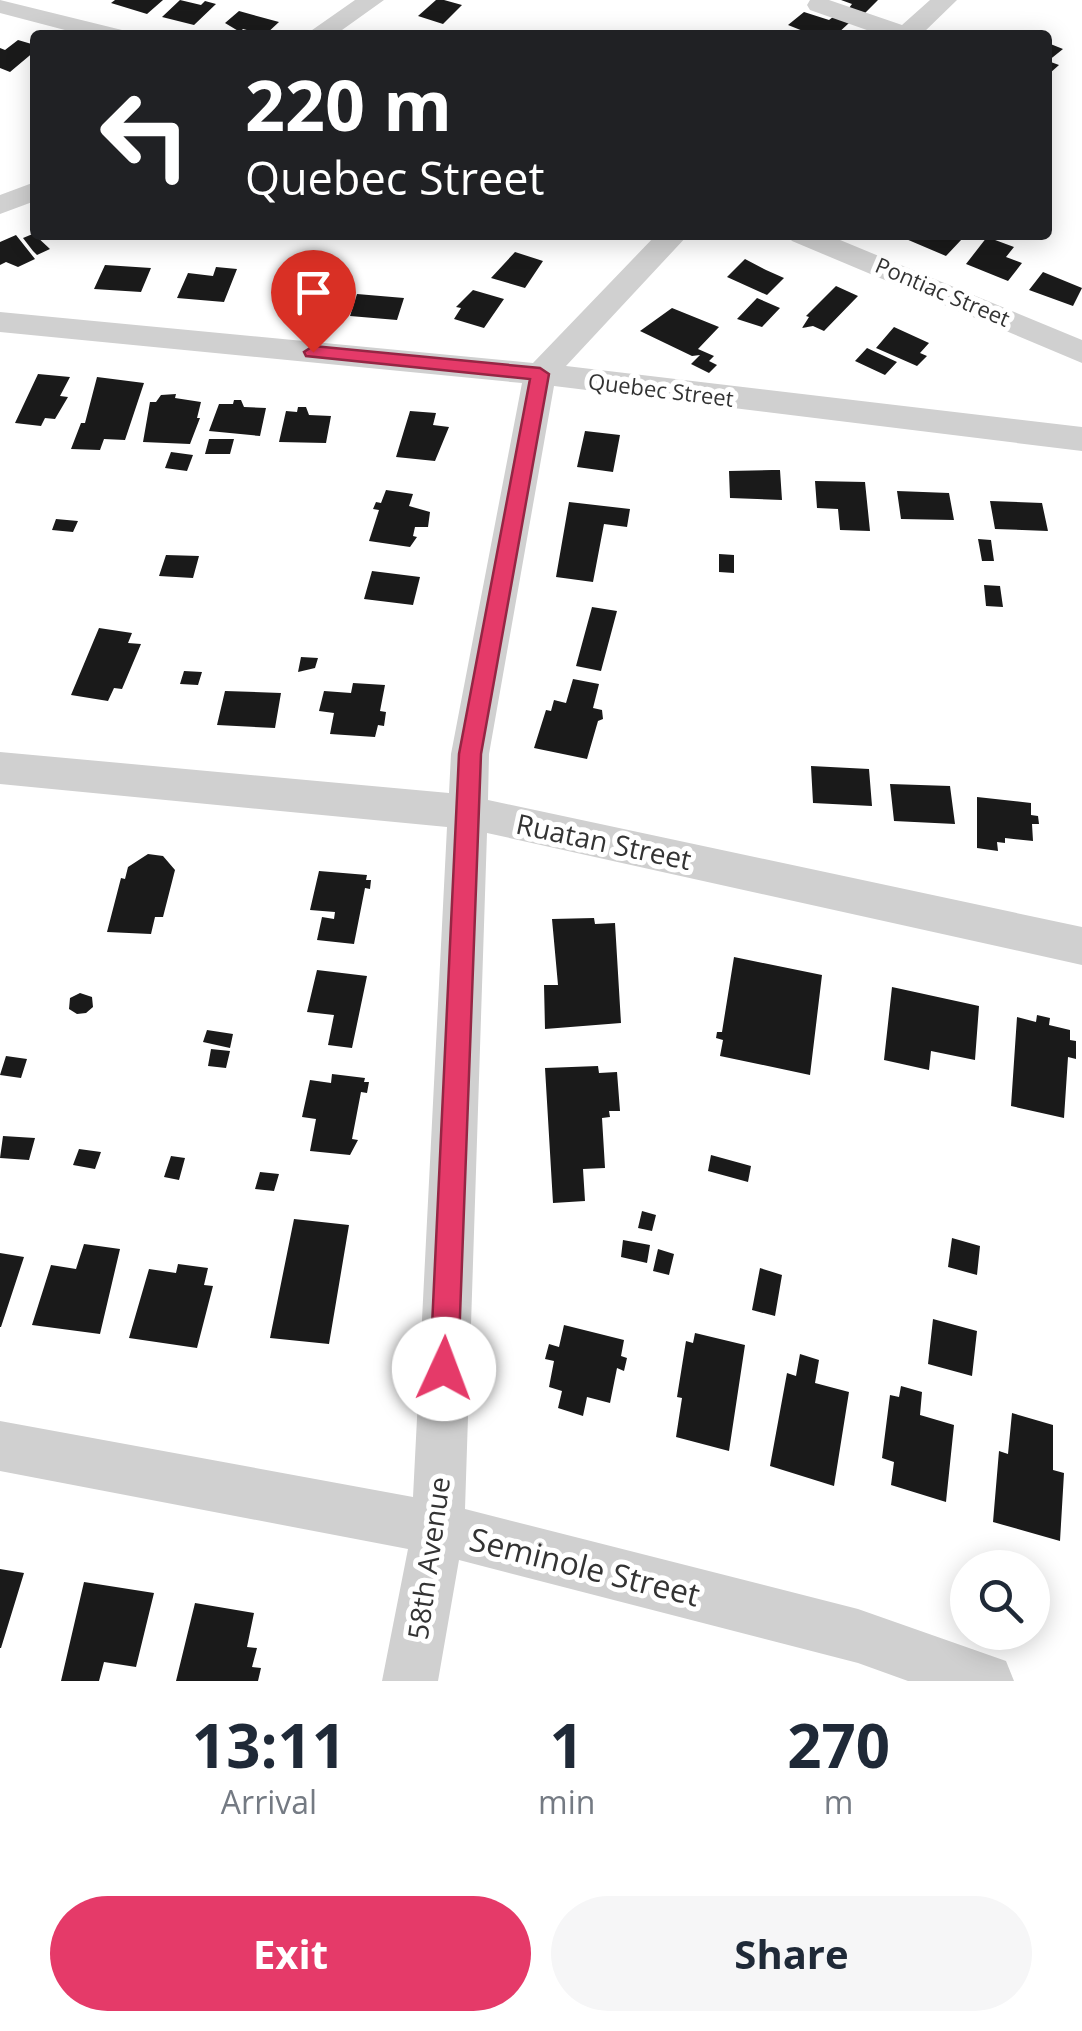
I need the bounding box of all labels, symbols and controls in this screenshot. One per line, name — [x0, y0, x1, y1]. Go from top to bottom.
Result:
text: 220 m — [245, 56, 452, 152]
icon: left — [80, 70, 210, 200]
text: Quebec Street — [245, 147, 545, 208]
street label: Pontiac Street — [871, 249, 1015, 333]
pin — [271, 250, 356, 353]
icon: arrive — [286, 265, 341, 320]
street label: Quebec Street — [586, 365, 736, 413]
street label: Ruatan Street — [513, 804, 695, 878]
position arrow — [392, 1317, 496, 1421]
street label: 58th Avenue — [398, 1474, 458, 1642]
street label: Seminole Street — [465, 1517, 705, 1615]
map controls — [950, 1550, 1050, 1650]
button: search — [950, 1550, 1050, 1650]
text: 13:11 — [192, 1704, 346, 1786]
text: 1 — [550, 1704, 584, 1786]
text: 270 — [787, 1704, 890, 1786]
text: Arrival — [221, 1780, 317, 1823]
text: min — [538, 1780, 595, 1823]
text: m — [824, 1780, 853, 1823]
button: Exit — [50, 1896, 531, 2011]
button: Share — [551, 1896, 1032, 2011]

